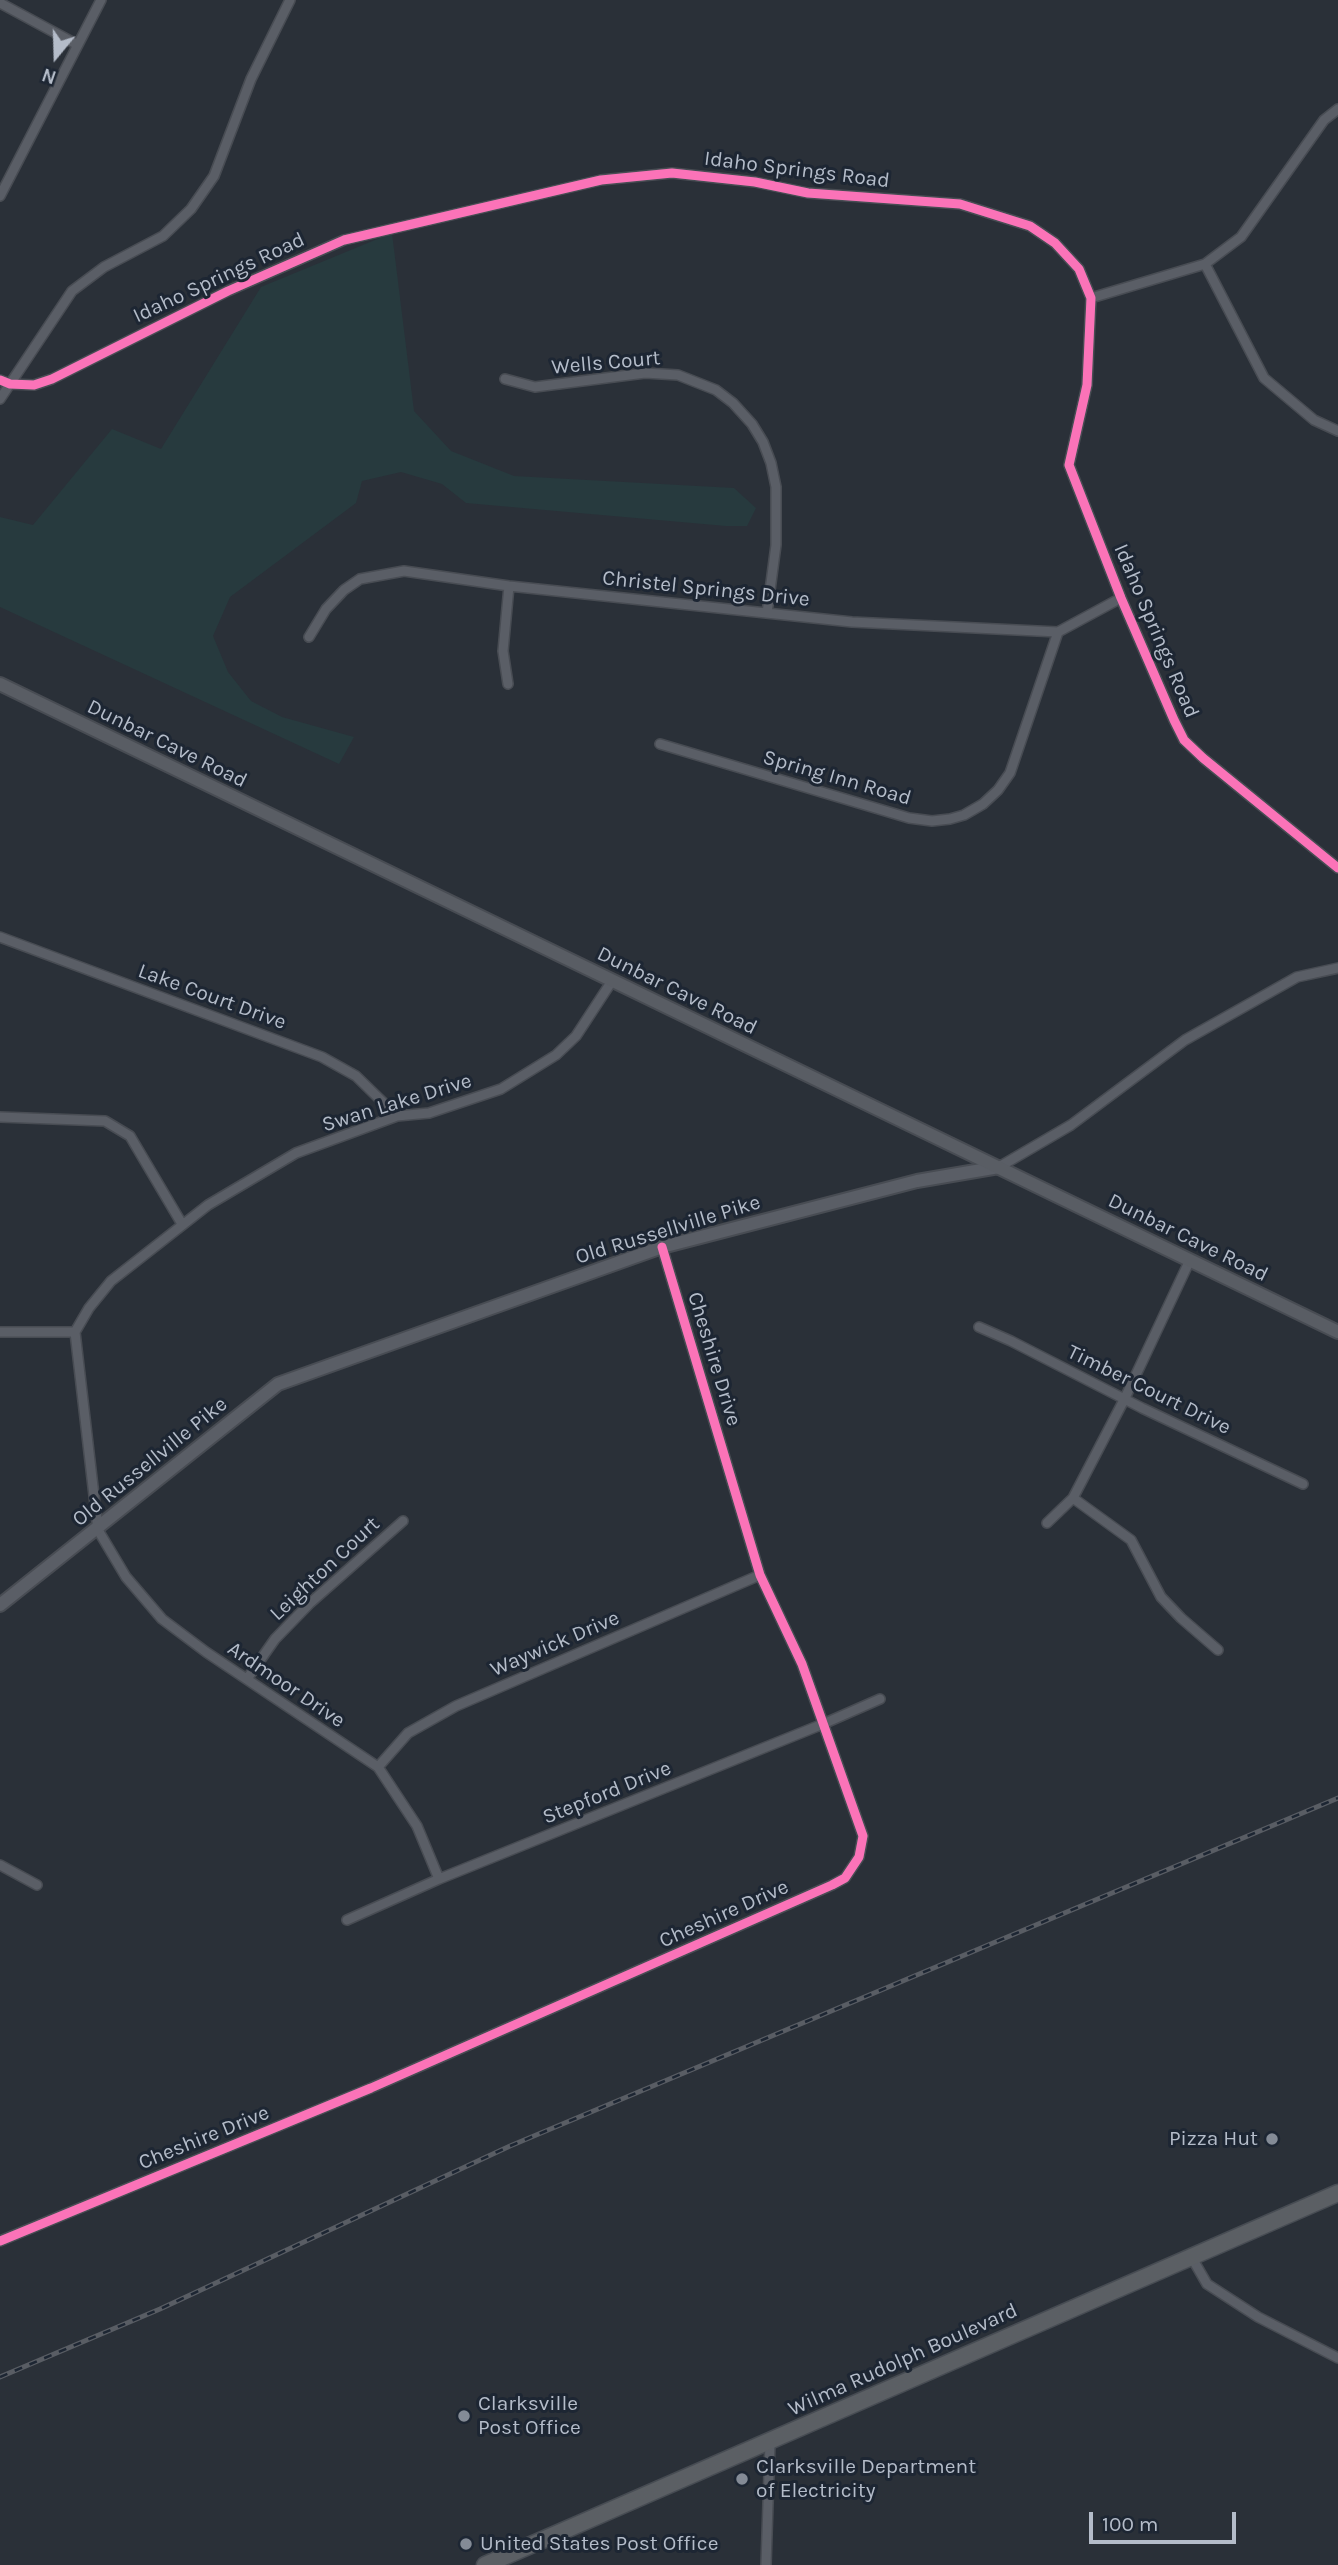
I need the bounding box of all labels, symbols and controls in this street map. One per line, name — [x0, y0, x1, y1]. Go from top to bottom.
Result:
north arrow — [21, 21, 91, 91]
text: N — [39, 63, 59, 88]
street label: Idaho Springs Road — [703, 146, 891, 194]
street label: Idaho Springs Road — [129, 227, 309, 329]
street label: Wells Court — [550, 346, 662, 380]
street label: Idaho Springs Road — [1108, 540, 1204, 722]
street label: Christel Springs Drive — [601, 566, 811, 612]
street label: Dunbar Cave Road — [83, 694, 251, 794]
street label: Spring Inn Road — [760, 745, 914, 811]
street label: Dunbar Cave Road — [593, 941, 761, 1041]
street label: Lake Court Drive — [135, 959, 289, 1035]
street label: Swan Lake Drive — [319, 1068, 475, 1138]
street label: Dunbar Cave Road — [1104, 1188, 1272, 1288]
street label: Old Russellville Pike — [573, 1190, 763, 1270]
street label: Cheshire Drive — [682, 1289, 746, 1429]
street label: Timber Court Drive — [1063, 1339, 1235, 1441]
street label: Old Russellville Pike — [68, 1392, 232, 1532]
street label: Leighton Court — [265, 1512, 385, 1626]
street label: Waywick Drive — [487, 1606, 623, 1682]
street label: Ardmoor Drive — [222, 1636, 350, 1734]
street label: Stepford Drive — [539, 1756, 675, 1830]
street label: Cheshire Drive — [656, 1874, 792, 1954]
street label: Cheshire Drive — [135, 2100, 273, 2176]
place label: Pizza Hut — [1169, 2126, 1258, 2152]
marker: Pizza Hut — [1264, 2131, 1280, 2147]
street label: Wilma Rudolph Boulevard — [784, 2298, 1022, 2422]
place label: Clarksville Post Office — [478, 2391, 581, 2441]
marker: Clarksville Post Office — [456, 2408, 472, 2424]
place label: Clarksville Department of Electricity — [756, 2454, 976, 2504]
marker: Clarksville Department of Electricity — [734, 2471, 750, 2487]
scale bar — [1093, 2498, 1240, 2542]
text: 100 m — [1102, 2512, 1159, 2536]
place label: United States Post Office — [480, 2531, 718, 2557]
marker: United States Post Office — [458, 2536, 474, 2552]

